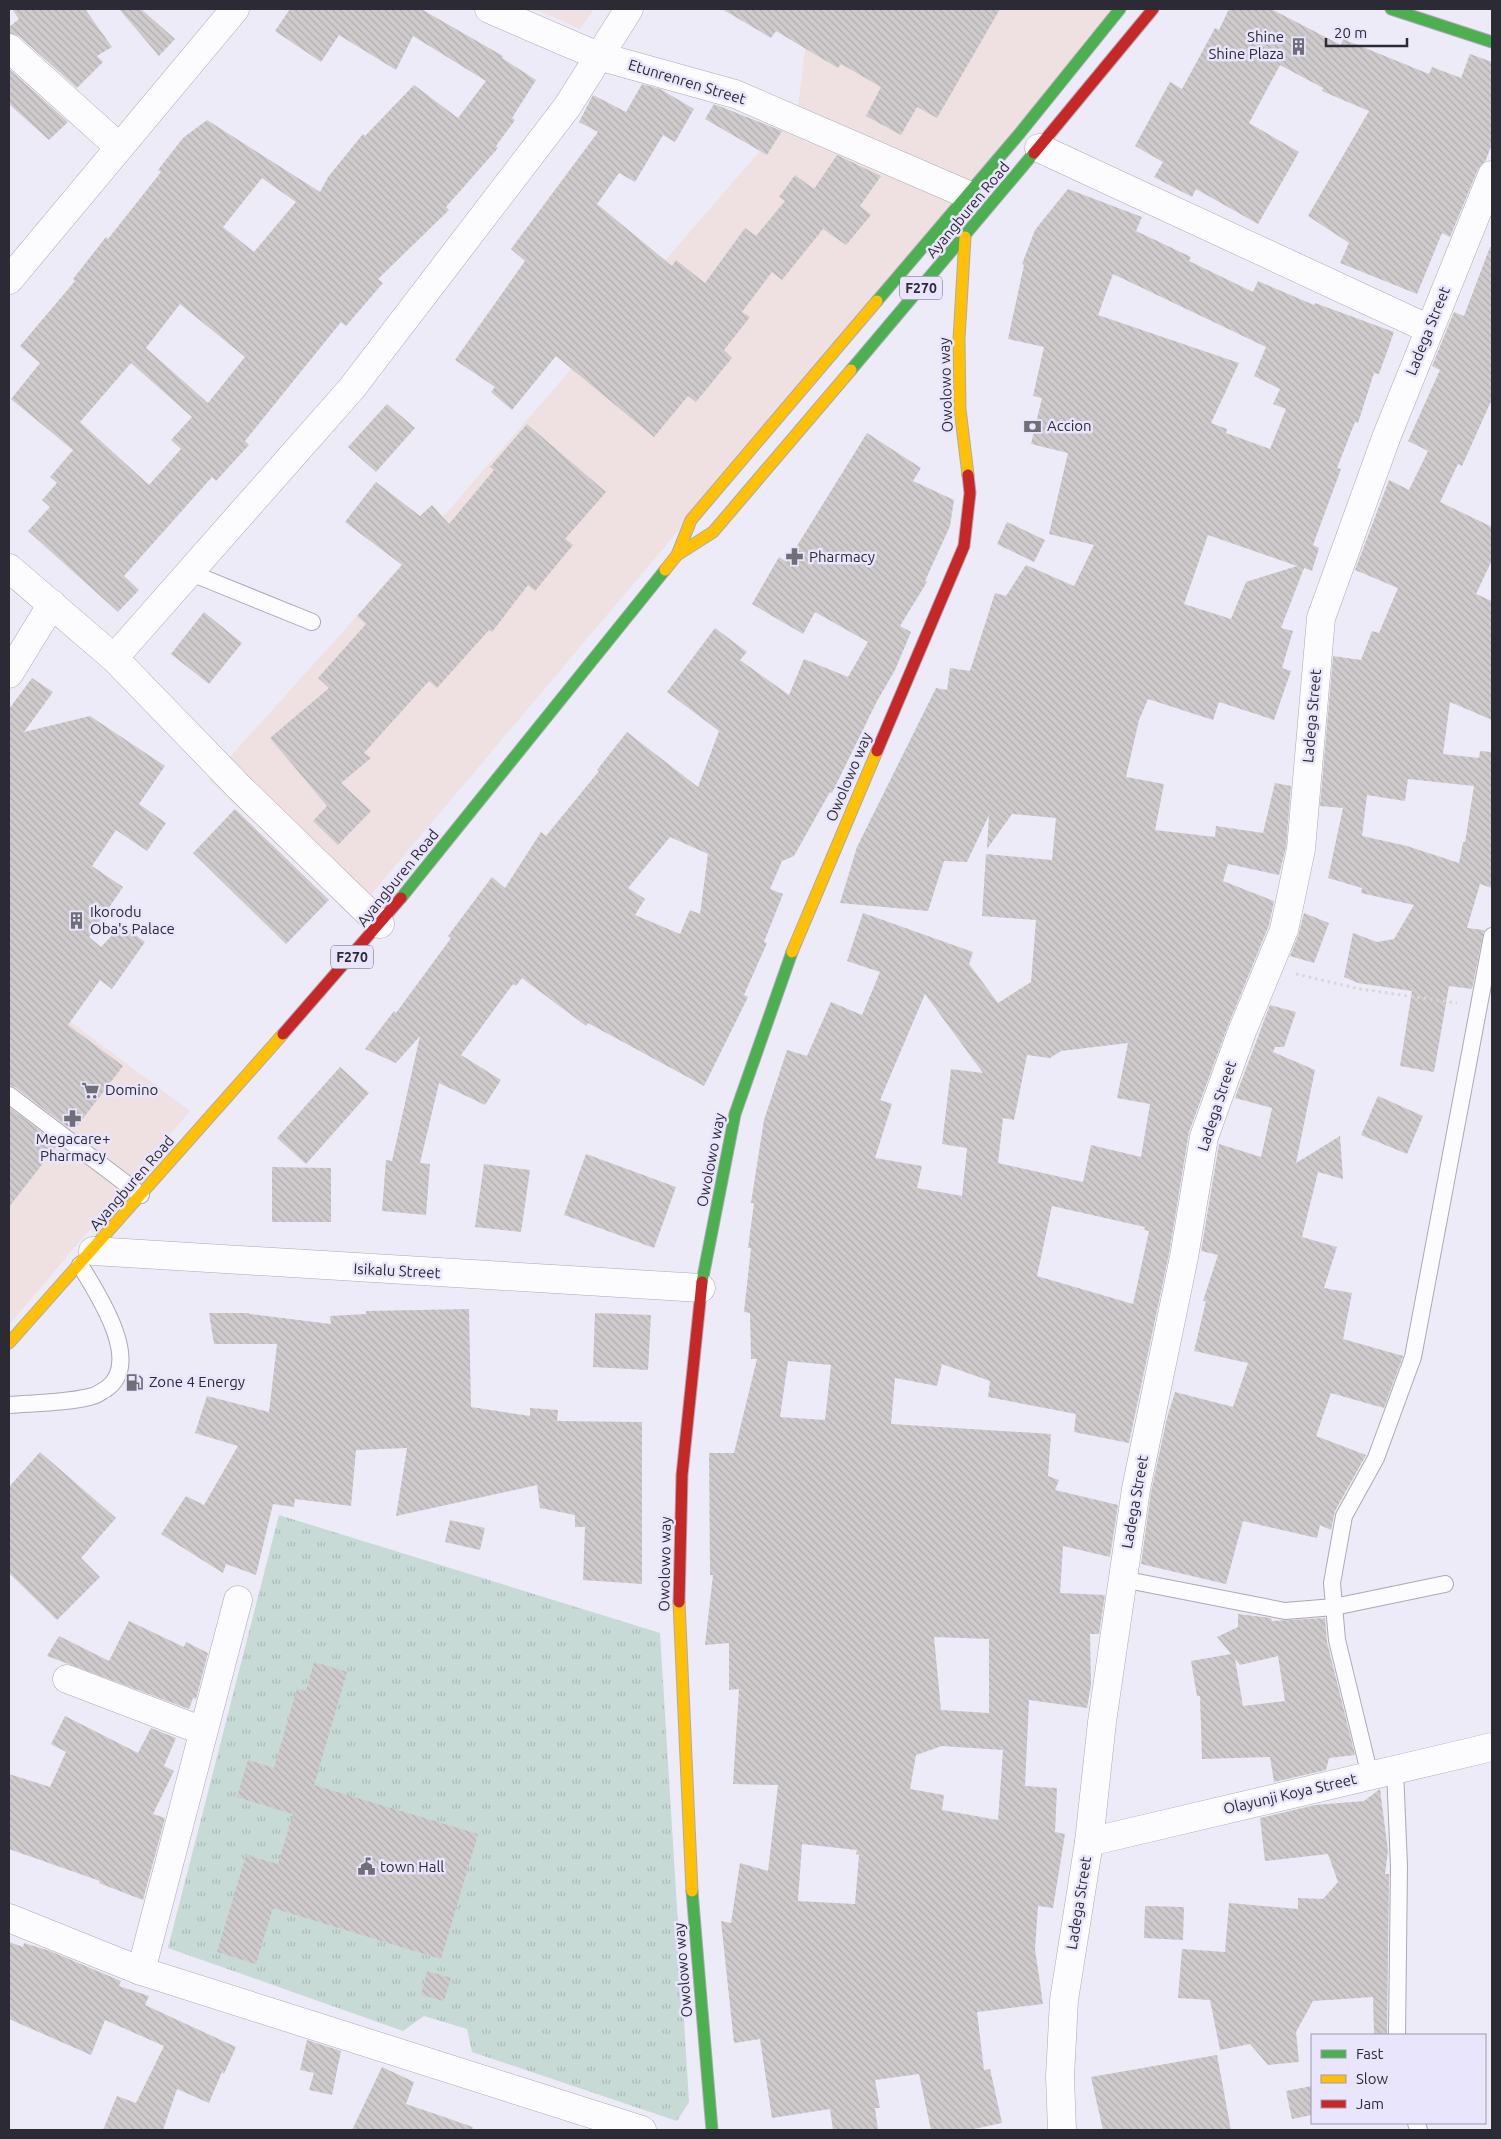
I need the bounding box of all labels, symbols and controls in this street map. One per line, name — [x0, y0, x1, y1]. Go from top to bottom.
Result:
scale bar — [1326, 15, 1407, 47]
text: 20 m — [1334, 24, 1367, 41]
place label: Shine Shine Plaza — [1208, 28, 1284, 62]
building icon: Shine Shine Plaza — [1288, 36, 1308, 56]
street label: Etunrenren Street — [626, 56, 748, 107]
street label: Ayangburen Road — [923, 158, 1013, 261]
road number: F270 — [900, 276, 942, 300]
street label: Ladega Street — [1402, 284, 1453, 378]
street label: Owolowo way — [935, 337, 956, 433]
bank icon: Accion — [1023, 416, 1043, 436]
place label: Accion — [1047, 417, 1092, 434]
pharmacy icon: Pharmacy — [785, 547, 805, 567]
place label: Pharmacy — [809, 548, 875, 565]
street label: Ladega Street — [1299, 668, 1324, 764]
street label: Owolowo way — [822, 730, 875, 824]
street label: Ayangburen Road — [353, 826, 442, 930]
place label: Ikorodu Oba's Palace — [90, 903, 175, 937]
building icon: Ikorodu Oba's Palace — [66, 911, 86, 931]
road number: F270 — [331, 946, 373, 969]
street label: Ladega Street — [1194, 1058, 1239, 1153]
supermarket icon: Domino — [81, 1080, 101, 1100]
place label: Domino — [105, 1081, 158, 1098]
pharmacy icon: Megacare+ Pharmacy — [63, 1108, 83, 1128]
street label: Owolowo way — [693, 1112, 728, 1208]
place label: Megacare+ Pharmacy — [36, 1130, 110, 1164]
street label: Ayangburen Road — [86, 1132, 177, 1233]
street label: Isikalu Street — [353, 1260, 441, 1281]
fuel station icon: Zone 4 Energy — [125, 1372, 145, 1392]
place label: Zone 4 Energy — [149, 1373, 245, 1390]
street label: Ladega Street — [1118, 1454, 1151, 1550]
street label: Owolowo way — [655, 1516, 674, 1612]
street label: Olayunji Koya Street — [1222, 1770, 1358, 1817]
street label: Ladega Street — [1063, 1855, 1094, 1951]
public building icon: town Hall — [356, 1857, 376, 1877]
place label: town Hall — [380, 1858, 444, 1875]
street label: Owolowo way — [670, 1922, 695, 2018]
legend — [1311, 2034, 1486, 2124]
text: Fast — [1356, 2045, 1384, 2062]
text: Slow — [1356, 2070, 1389, 2087]
text: Jam — [1356, 2095, 1384, 2112]

